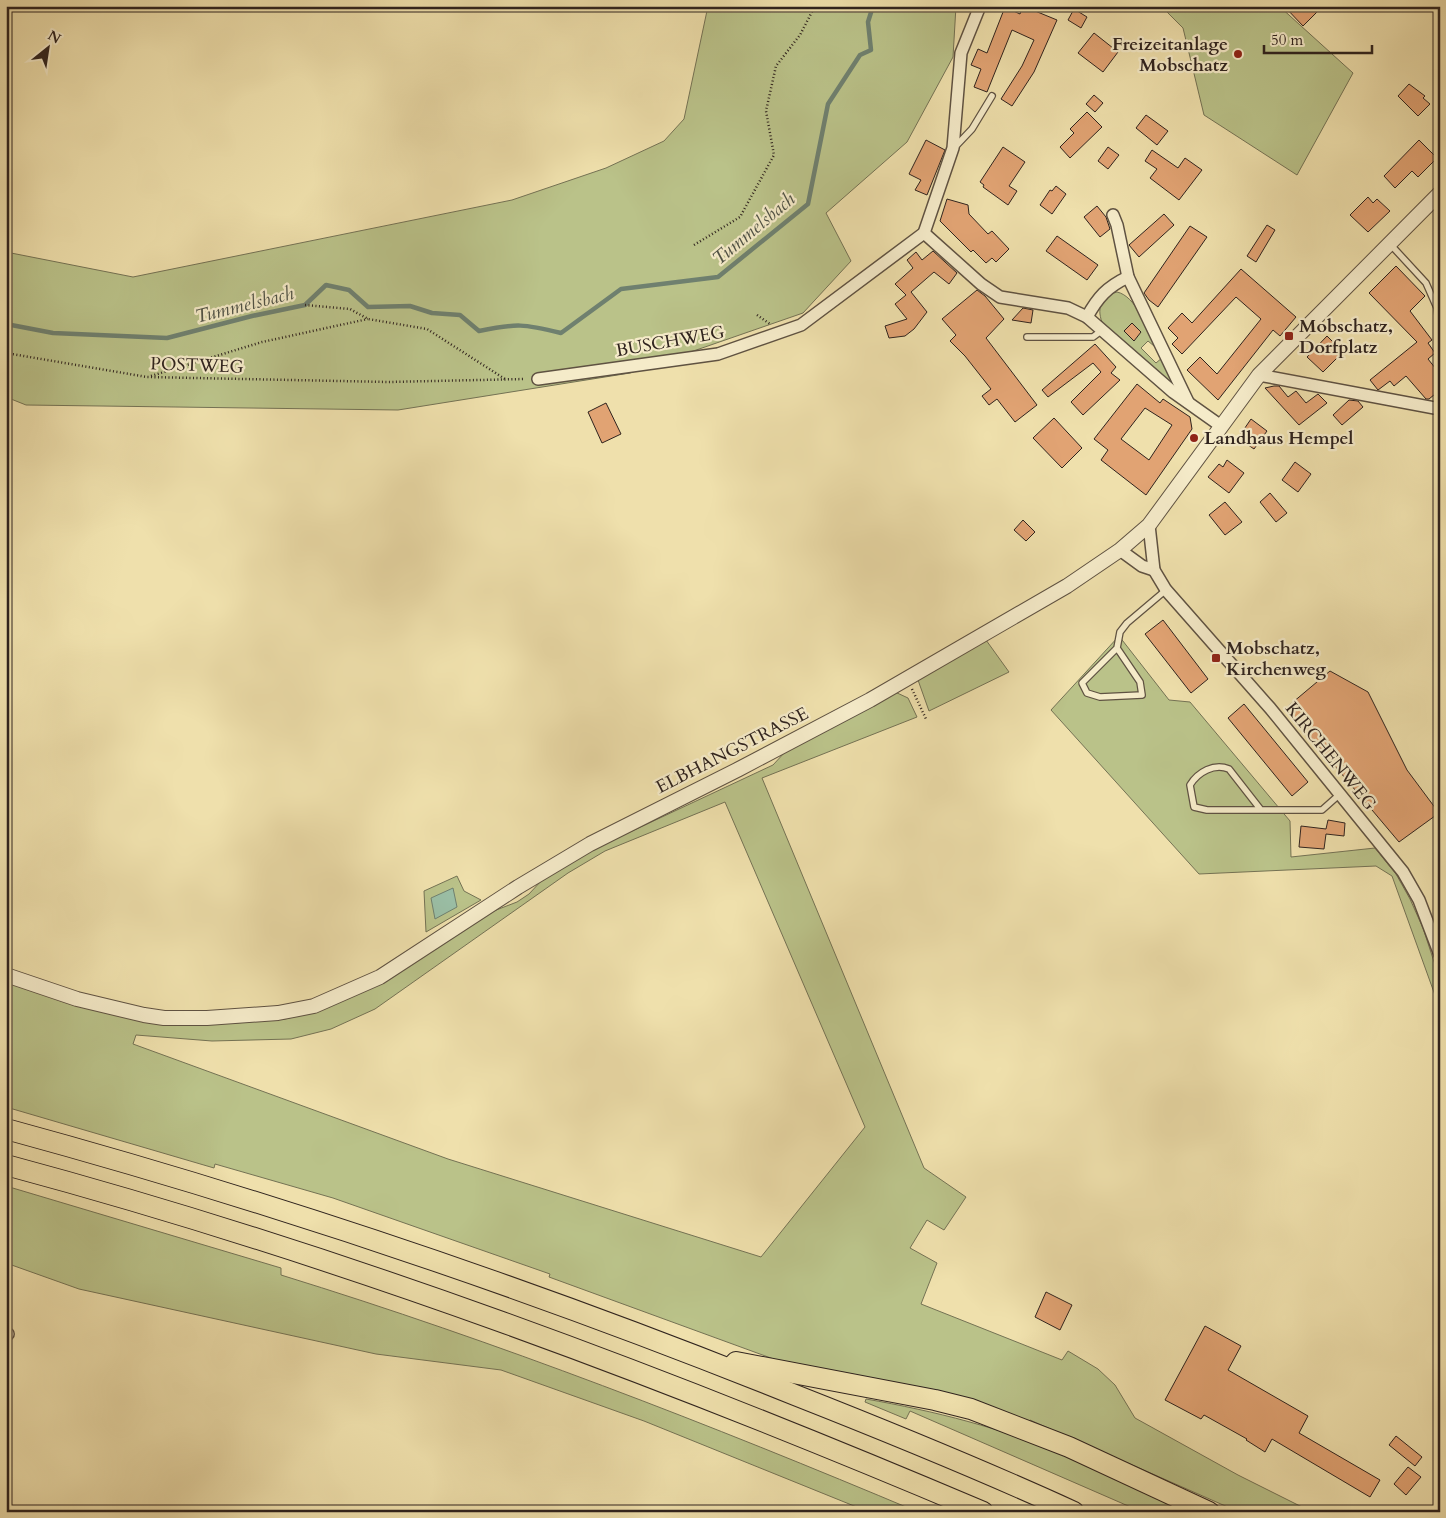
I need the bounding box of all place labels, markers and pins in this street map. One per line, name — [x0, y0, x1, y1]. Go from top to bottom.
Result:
place label: Freizeitanlage Mobschatz — [1112, 32, 1228, 78]
marker: Freizeitanlage Mobschatz — [1232, 48, 1244, 60]
place label: Mobschatz, Dorfplatz — [1299, 314, 1393, 360]
marker: Mobschatz, Dorfplatz — [1283, 330, 1295, 342]
place label: Landhaus Hempel — [1204, 426, 1354, 451]
marker: Landhaus Hempel — [1188, 432, 1200, 444]
place label: Mobschatz, Kirchenweg — [1226, 636, 1326, 682]
marker: Mobschatz, Kirchenweg — [1210, 652, 1222, 664]

